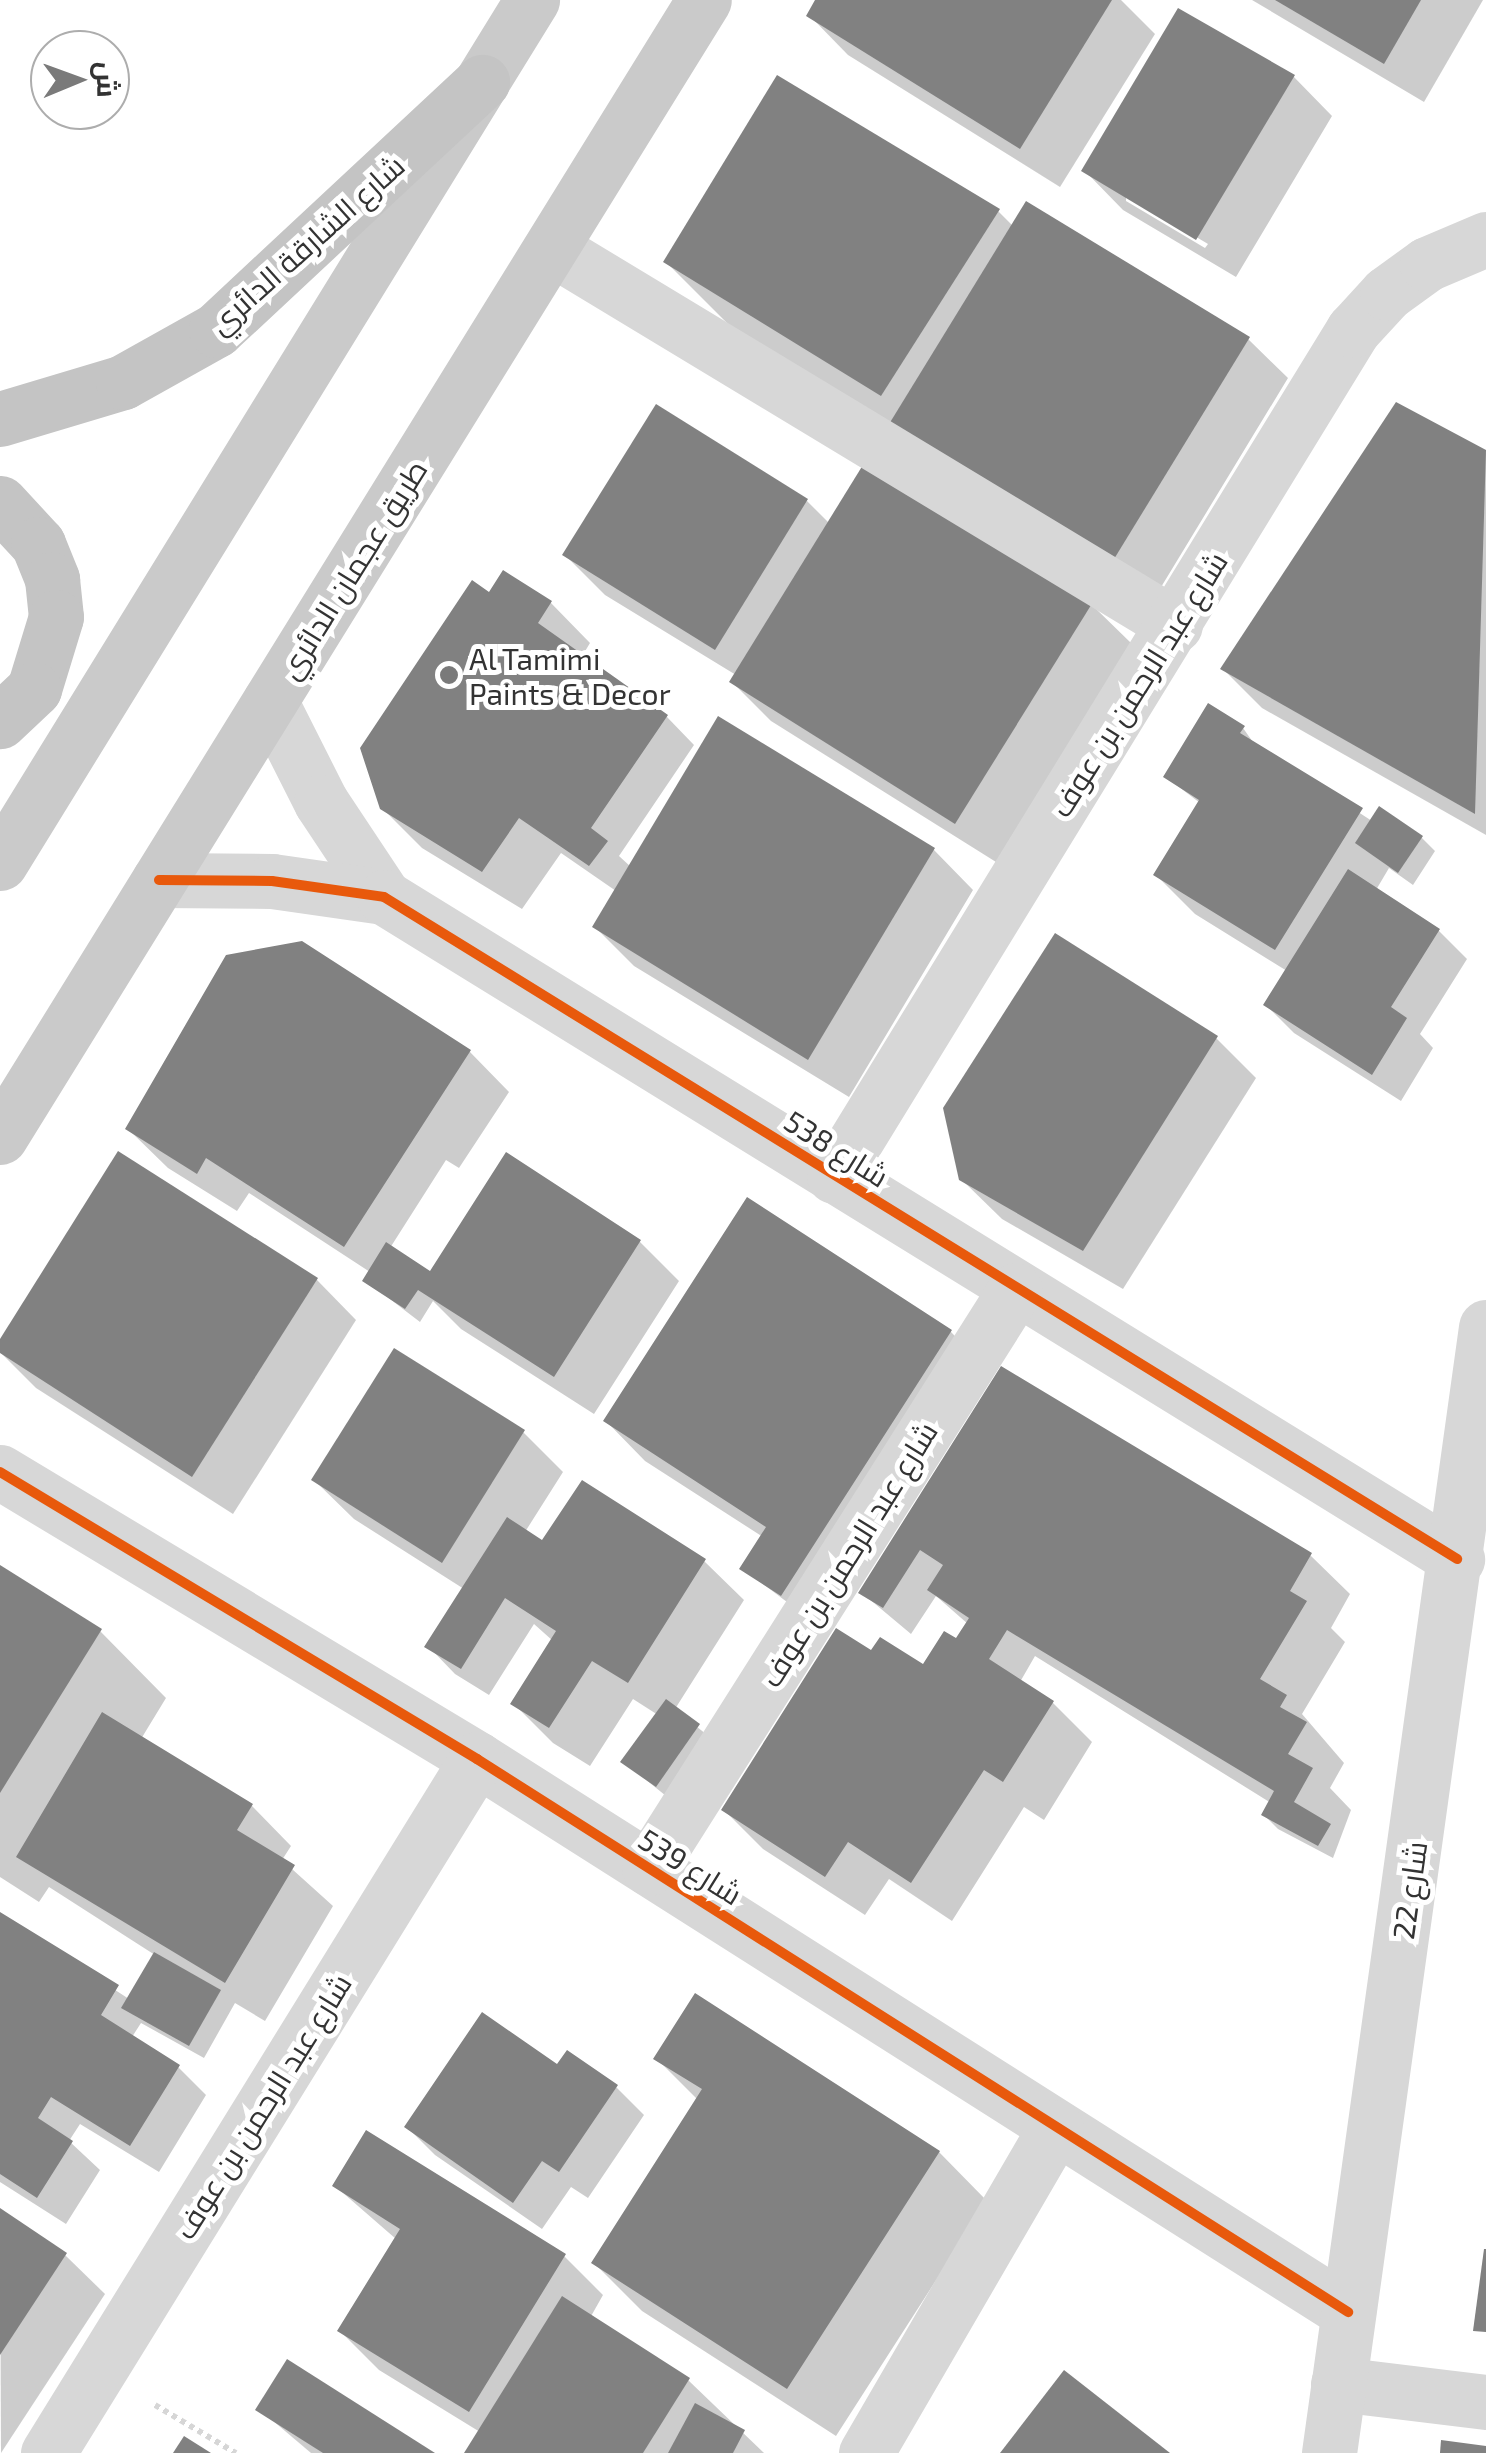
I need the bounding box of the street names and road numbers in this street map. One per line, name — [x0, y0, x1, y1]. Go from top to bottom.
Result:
street label: شارع الشارقة الدائري — [201, 147, 411, 341]
street label: طريق عجمان الدائري — [270, 453, 434, 685]
street label: شارع عبد الرحمن بن عوف — [1042, 545, 1234, 823]
street label: شارع 538 — [778, 1102, 896, 1194]
street label: شارع عبد الرحمن بن عوف — [752, 1415, 944, 1693]
street label: شارع 539 — [633, 1820, 749, 1912]
street label: شارع 22 — [1384, 1839, 1434, 1941]
street label: شارع عبد الرحمن بن عوف — [166, 1967, 358, 2245]

